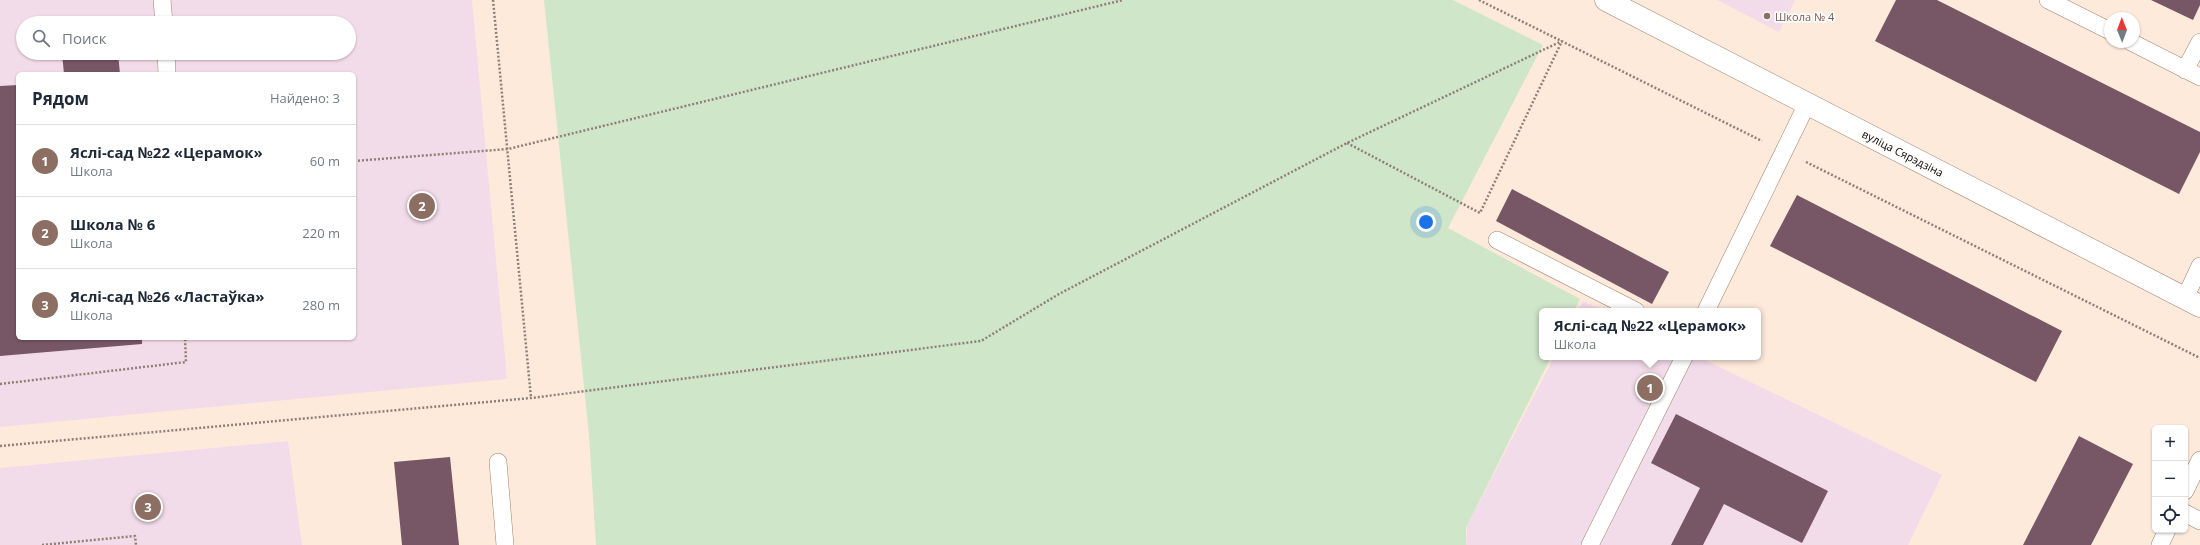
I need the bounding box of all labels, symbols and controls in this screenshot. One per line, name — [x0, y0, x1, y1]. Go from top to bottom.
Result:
place label: Школа № 4 — [1775, 9, 1835, 24]
marker: Школа № 4 — [1762, 11, 1772, 21]
north arrow — [2104, 12, 2140, 48]
search box — [16, 16, 356, 60]
icon: search — [30, 27, 52, 49]
text: Поиск — [62, 28, 106, 48]
text: Рядом — [32, 87, 89, 110]
text: Найдено: 3 — [270, 89, 340, 107]
street label: вуліца Сярэдзіна — [1860, 126, 1946, 180]
text: Яслі-сад №22 «Церамок» — [70, 142, 263, 162]
text: 1 — [41, 152, 49, 170]
text: 60 m — [310, 152, 340, 170]
text: Школа — [70, 162, 113, 180]
pin: 2 — [409, 191, 435, 221]
your location — [1416, 212, 1436, 232]
text: Школа № 6 — [70, 214, 155, 234]
text: 2 — [41, 224, 49, 242]
text: 220 m — [302, 224, 340, 242]
text: Школа — [70, 234, 113, 252]
text: Яслі-сад №26 «Ластаўка» — [70, 286, 265, 306]
text: 3 — [41, 296, 49, 314]
text: 280 m — [302, 296, 340, 314]
text: Школа — [70, 306, 113, 324]
popup — [1539, 308, 1761, 360]
text: Яслі-сад №22 «Церамок» — [1554, 315, 1746, 335]
text: Школа — [1554, 335, 1596, 353]
pin: 1 — [1637, 373, 1663, 403]
map controls — [2152, 425, 2188, 533]
button: + — [2152, 425, 2188, 461]
button: − — [2152, 461, 2188, 497]
pin: 3 — [135, 492, 161, 522]
button: locate — [2152, 497, 2188, 533]

